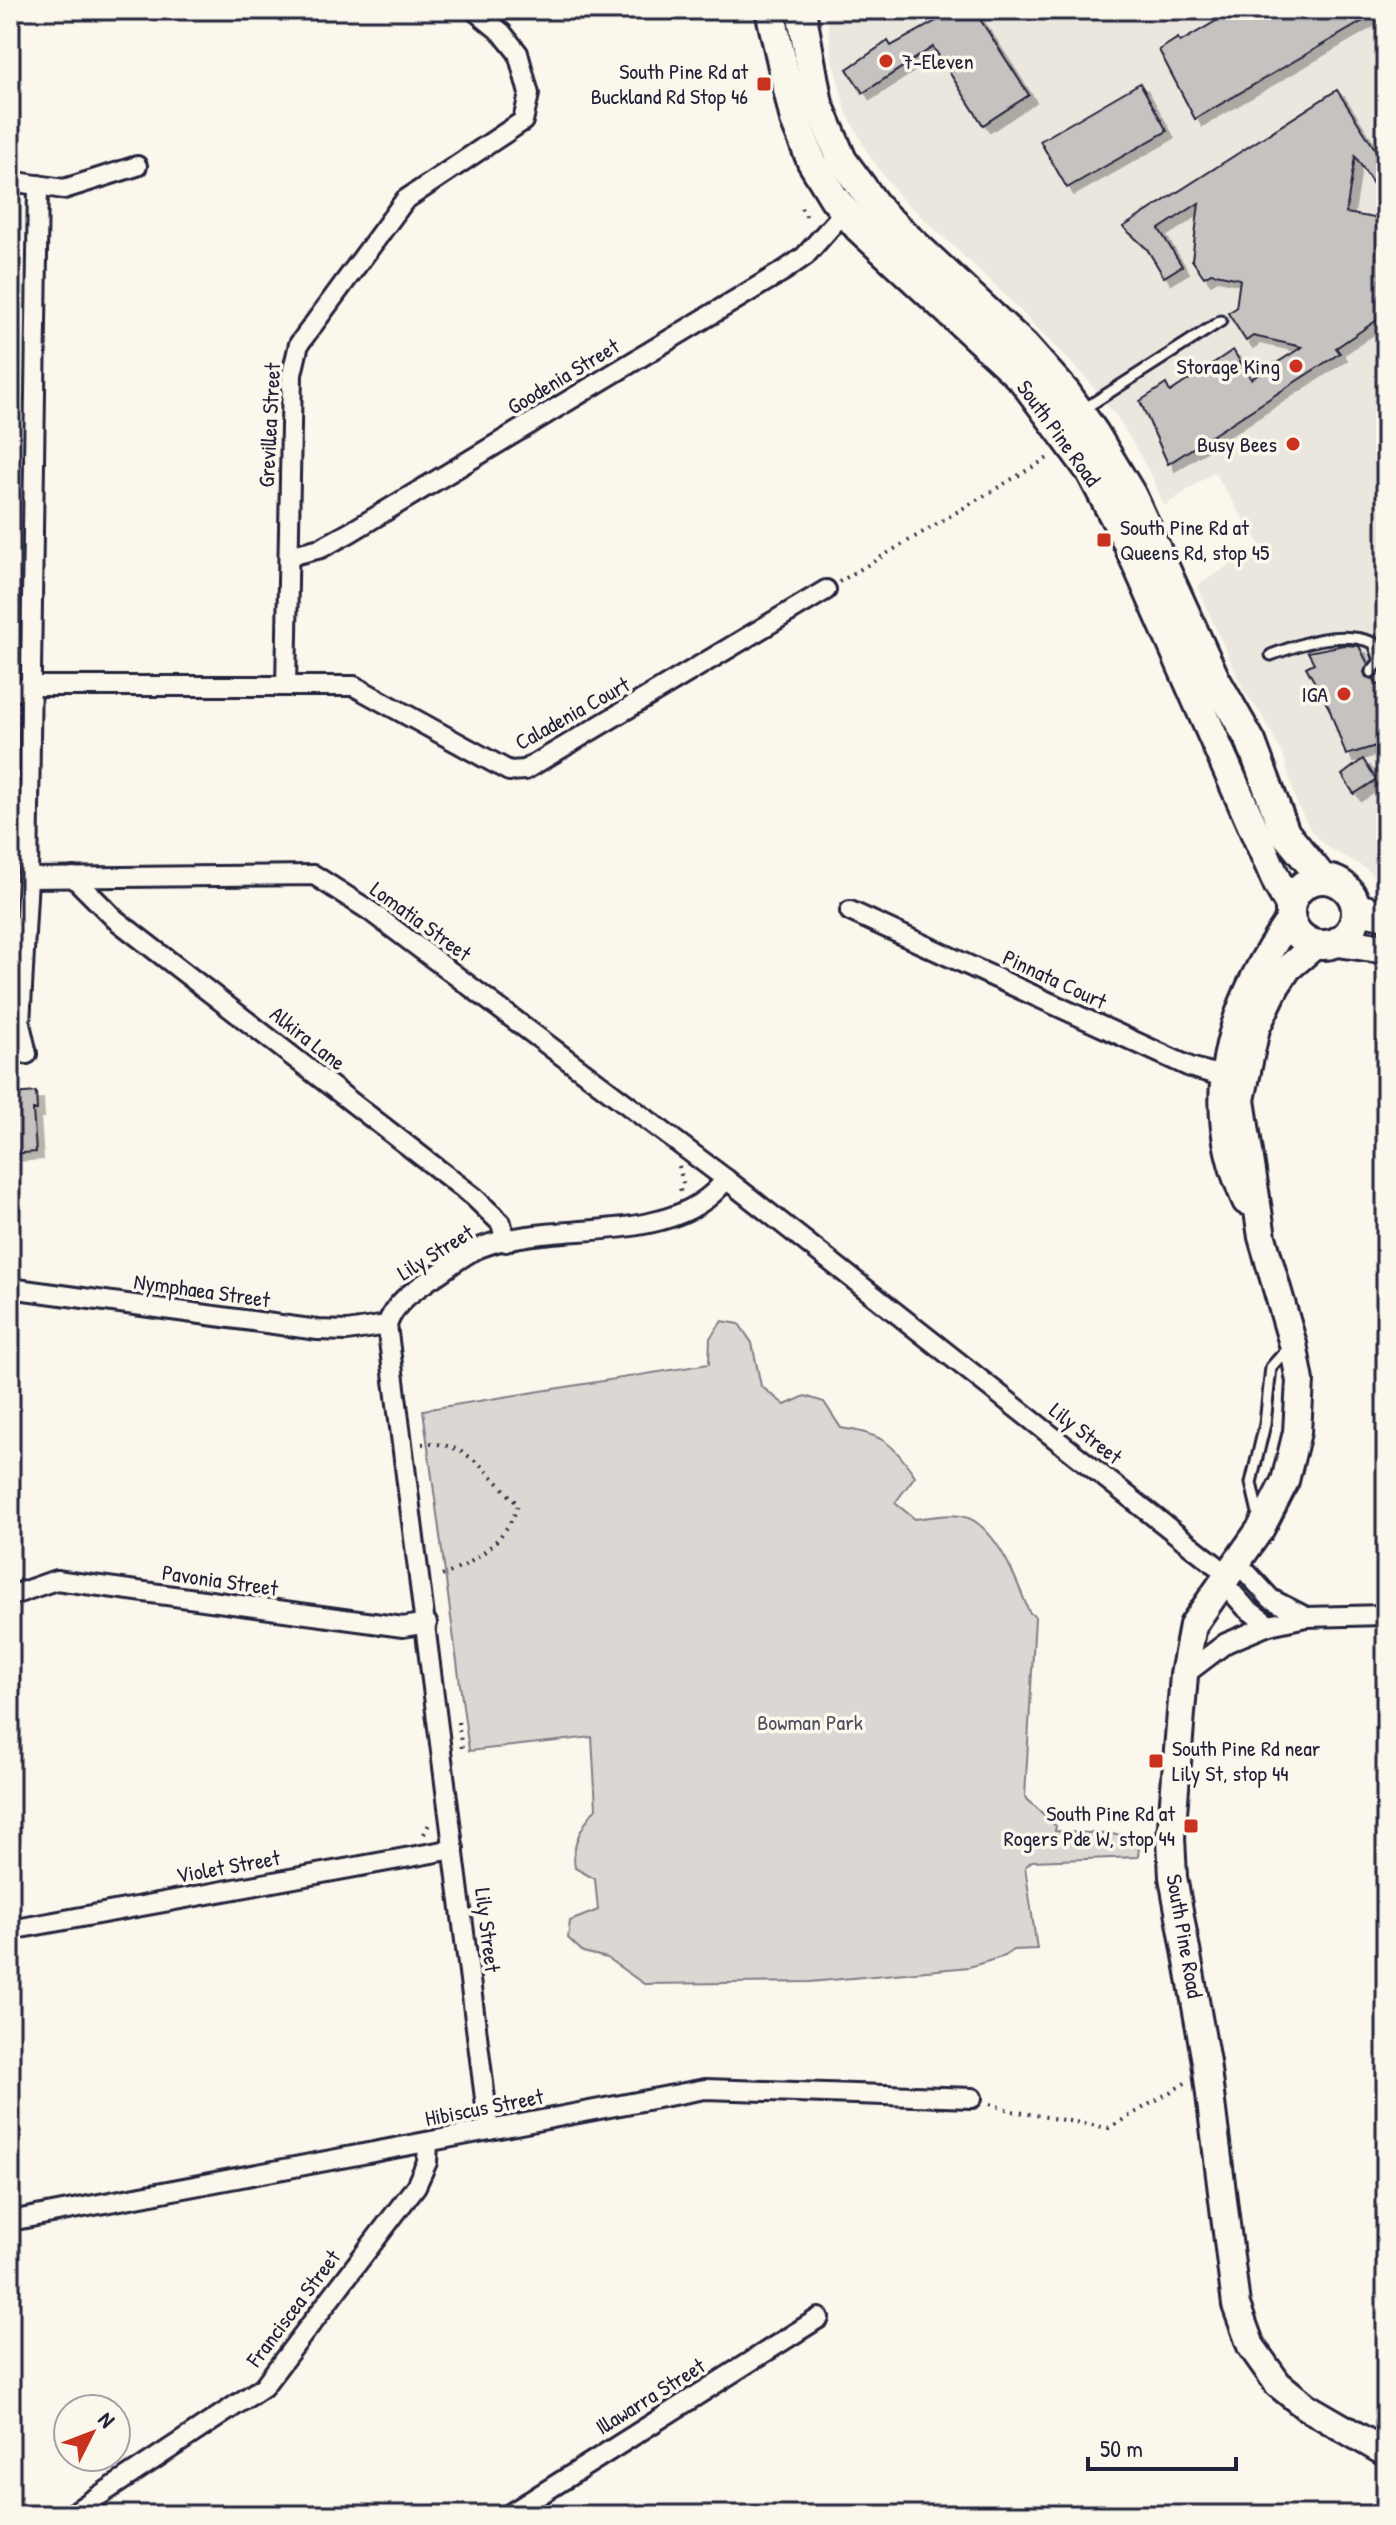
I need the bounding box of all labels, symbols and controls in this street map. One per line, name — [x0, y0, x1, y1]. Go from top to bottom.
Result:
place label: 7-Eleven — [902, 46, 974, 76]
marker: 7-Eleven — [877, 52, 895, 70]
place label: South Pine Rd at Buckland Rd Stop 46 — [591, 56, 748, 111]
marker: South Pine Rd at Buckland Rd Stop 46 — [755, 75, 773, 93]
street label: Goodenia Street — [502, 331, 625, 421]
place label: Storage King — [1177, 351, 1280, 381]
marker: Storage King — [1287, 357, 1305, 375]
street label: Grevillea Street — [251, 362, 287, 488]
street label: South Pine Road — [1010, 374, 1108, 493]
place label: Busy Bees — [1197, 429, 1277, 459]
marker: Busy Bees — [1284, 435, 1302, 453]
place label: South Pine Rd at Queens Rd, stop 45 — [1120, 512, 1269, 567]
marker: South Pine Rd at Queens Rd, stop 45 — [1095, 531, 1113, 549]
street label: Caladenia Court — [509, 669, 635, 757]
place label: IGA — [1302, 679, 1328, 709]
marker: IGA — [1335, 685, 1353, 703]
street label: Lomatia Street — [364, 874, 478, 968]
street label: Pinnata Court — [998, 942, 1112, 1016]
street label: Alkira Lane — [264, 999, 352, 1077]
street label: Lily Street — [391, 1217, 479, 1287]
street label: Nymphaea Street — [132, 1266, 272, 1314]
street label: Lily Street — [1043, 1395, 1129, 1471]
street label: Pavonia Street — [160, 1557, 280, 1603]
park label: Bowman Park — [757, 1707, 863, 1737]
place label: South Pine Rd near Lily St, stop 44 — [1172, 1733, 1321, 1788]
marker: South Pine Rd near Lily St, stop 44 — [1147, 1752, 1165, 1770]
place label: South Pine Rd at Rogers Pde W, stop 44 — [1004, 1798, 1175, 1853]
marker: South Pine Rd at Rogers Pde W, stop 44 — [1182, 1817, 1200, 1835]
street label: Violet Street — [174, 1842, 283, 1890]
street label: South Pine Road — [1159, 1872, 1211, 2001]
street label: Lily Street — [468, 1886, 508, 1974]
street label: Hibiscus Street — [422, 2081, 546, 2133]
street label: Franciscea Street — [238, 2243, 347, 2373]
street label: Illawarra Street — [589, 2350, 711, 2442]
north arrow — [52, 2393, 132, 2473]
text: N — [92, 2405, 122, 2434]
scale bar — [1088, 2421, 1236, 2471]
text: 50 m — [1100, 2432, 1143, 2464]

